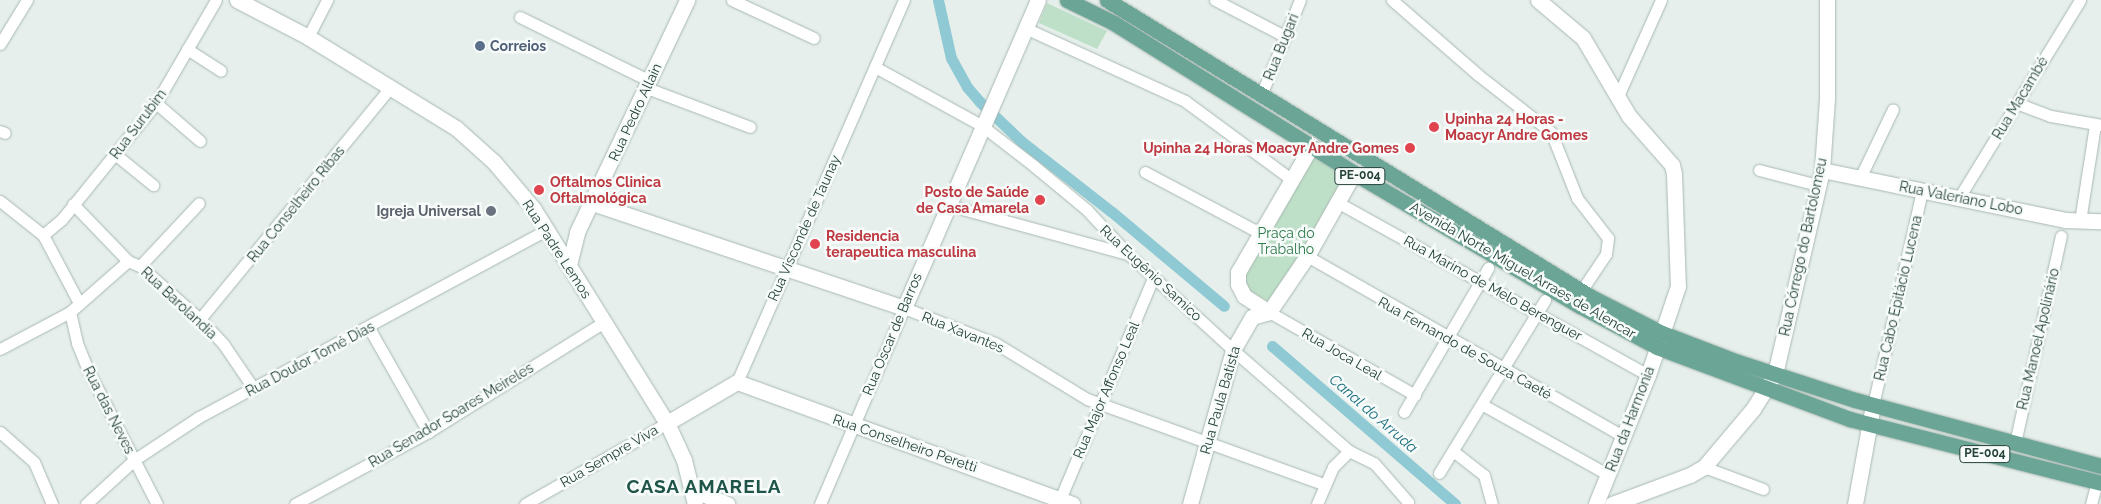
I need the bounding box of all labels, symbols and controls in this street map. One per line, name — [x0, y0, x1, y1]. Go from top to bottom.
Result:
street label: Rua Bugari — [1260, 11, 1302, 83]
place label: Correios — [490, 38, 546, 54]
marker: Correios — [474, 40, 486, 52]
street label: Rua Macambé — [1989, 54, 2051, 142]
street label: Rua Pedro Allain — [605, 60, 665, 164]
street label: Rua Surubim — [106, 86, 170, 162]
place label: Upinha 24 Horas - Moacyr Andre Gomes — [1445, 111, 1589, 144]
marker: Upinha 24 Horas - Moacyr Andre Gomes — [1427, 120, 1441, 134]
place label: Upinha 24 Horas Moacyr Andre Gomes — [1142, 140, 1399, 156]
marker: Upinha 24 Horas Moacyr Andre Gomes — [1403, 141, 1417, 155]
street label: Rua Conselheiro Ribas — [244, 143, 348, 265]
street label: Rua Visconde de Taunay — [764, 152, 844, 304]
street label: Rua Córrego do Bartolomeu — [1776, 156, 1830, 338]
road number: PE-004 — [1334, 167, 1386, 186]
place label: Oftalmos Clinica Oftalmológica — [550, 174, 661, 206]
street label: Rua Valeriano Lobo — [1898, 178, 2024, 218]
marker: Oftalmos Clinica Oftalmológica — [532, 183, 546, 197]
place label: Posto de Saúde de Casa Amarela — [916, 184, 1029, 216]
marker: Posto de Saúde de Casa Amarela — [1033, 193, 1047, 207]
street label: Rua Padre Lemos — [519, 197, 595, 301]
street label: Avenida Norte Miguel Arraes de Alencar — [1406, 198, 1640, 342]
place label: Igreja Universal — [376, 203, 481, 219]
marker: Igreja Universal — [485, 205, 497, 217]
street label: Rua Cabo Epitácio Lucena — [1871, 214, 1925, 382]
street label: Rua Eugênio Samico — [1097, 221, 1205, 325]
park label: Praça do Trabalho — [1257, 225, 1315, 258]
place label: Residencia terapeutica masculina — [826, 228, 976, 260]
street label: Rua Marino de Melo Berenguer — [1401, 232, 1585, 344]
marker: Residencia terapeutica masculina — [808, 237, 822, 251]
street label: Rua Barolandia — [138, 264, 220, 342]
street label: Rua Manoel Apolinário — [2013, 266, 2063, 412]
street label: Rua Oscar de Barros — [859, 270, 925, 398]
street label: Rua Fernando de Souza Caeté — [1375, 293, 1555, 403]
street label: Rua Xavantes — [919, 308, 1007, 356]
street label: Rua Doutor Tomé Dias — [242, 318, 378, 400]
street label: Rua Major Affonso Leal — [1069, 318, 1143, 462]
street label: Rua Joca Leal — [1299, 324, 1385, 384]
street label: Rua Paula Batista — [1197, 344, 1243, 456]
street label: Rua Senador Soares Meireles — [365, 359, 537, 471]
street label: Rua das Neves — [80, 363, 138, 457]
street label: Rua da Harmonia — [1602, 364, 1658, 474]
water label: Canal do Arruda — [1325, 371, 1421, 457]
street label: Rua Conselheiro Peretti — [831, 410, 979, 476]
street label: Rua Sempre Viva — [557, 421, 661, 491]
road number: PE-004 — [1959, 444, 2011, 464]
district label: CASA AMARELA — [625, 476, 783, 498]

